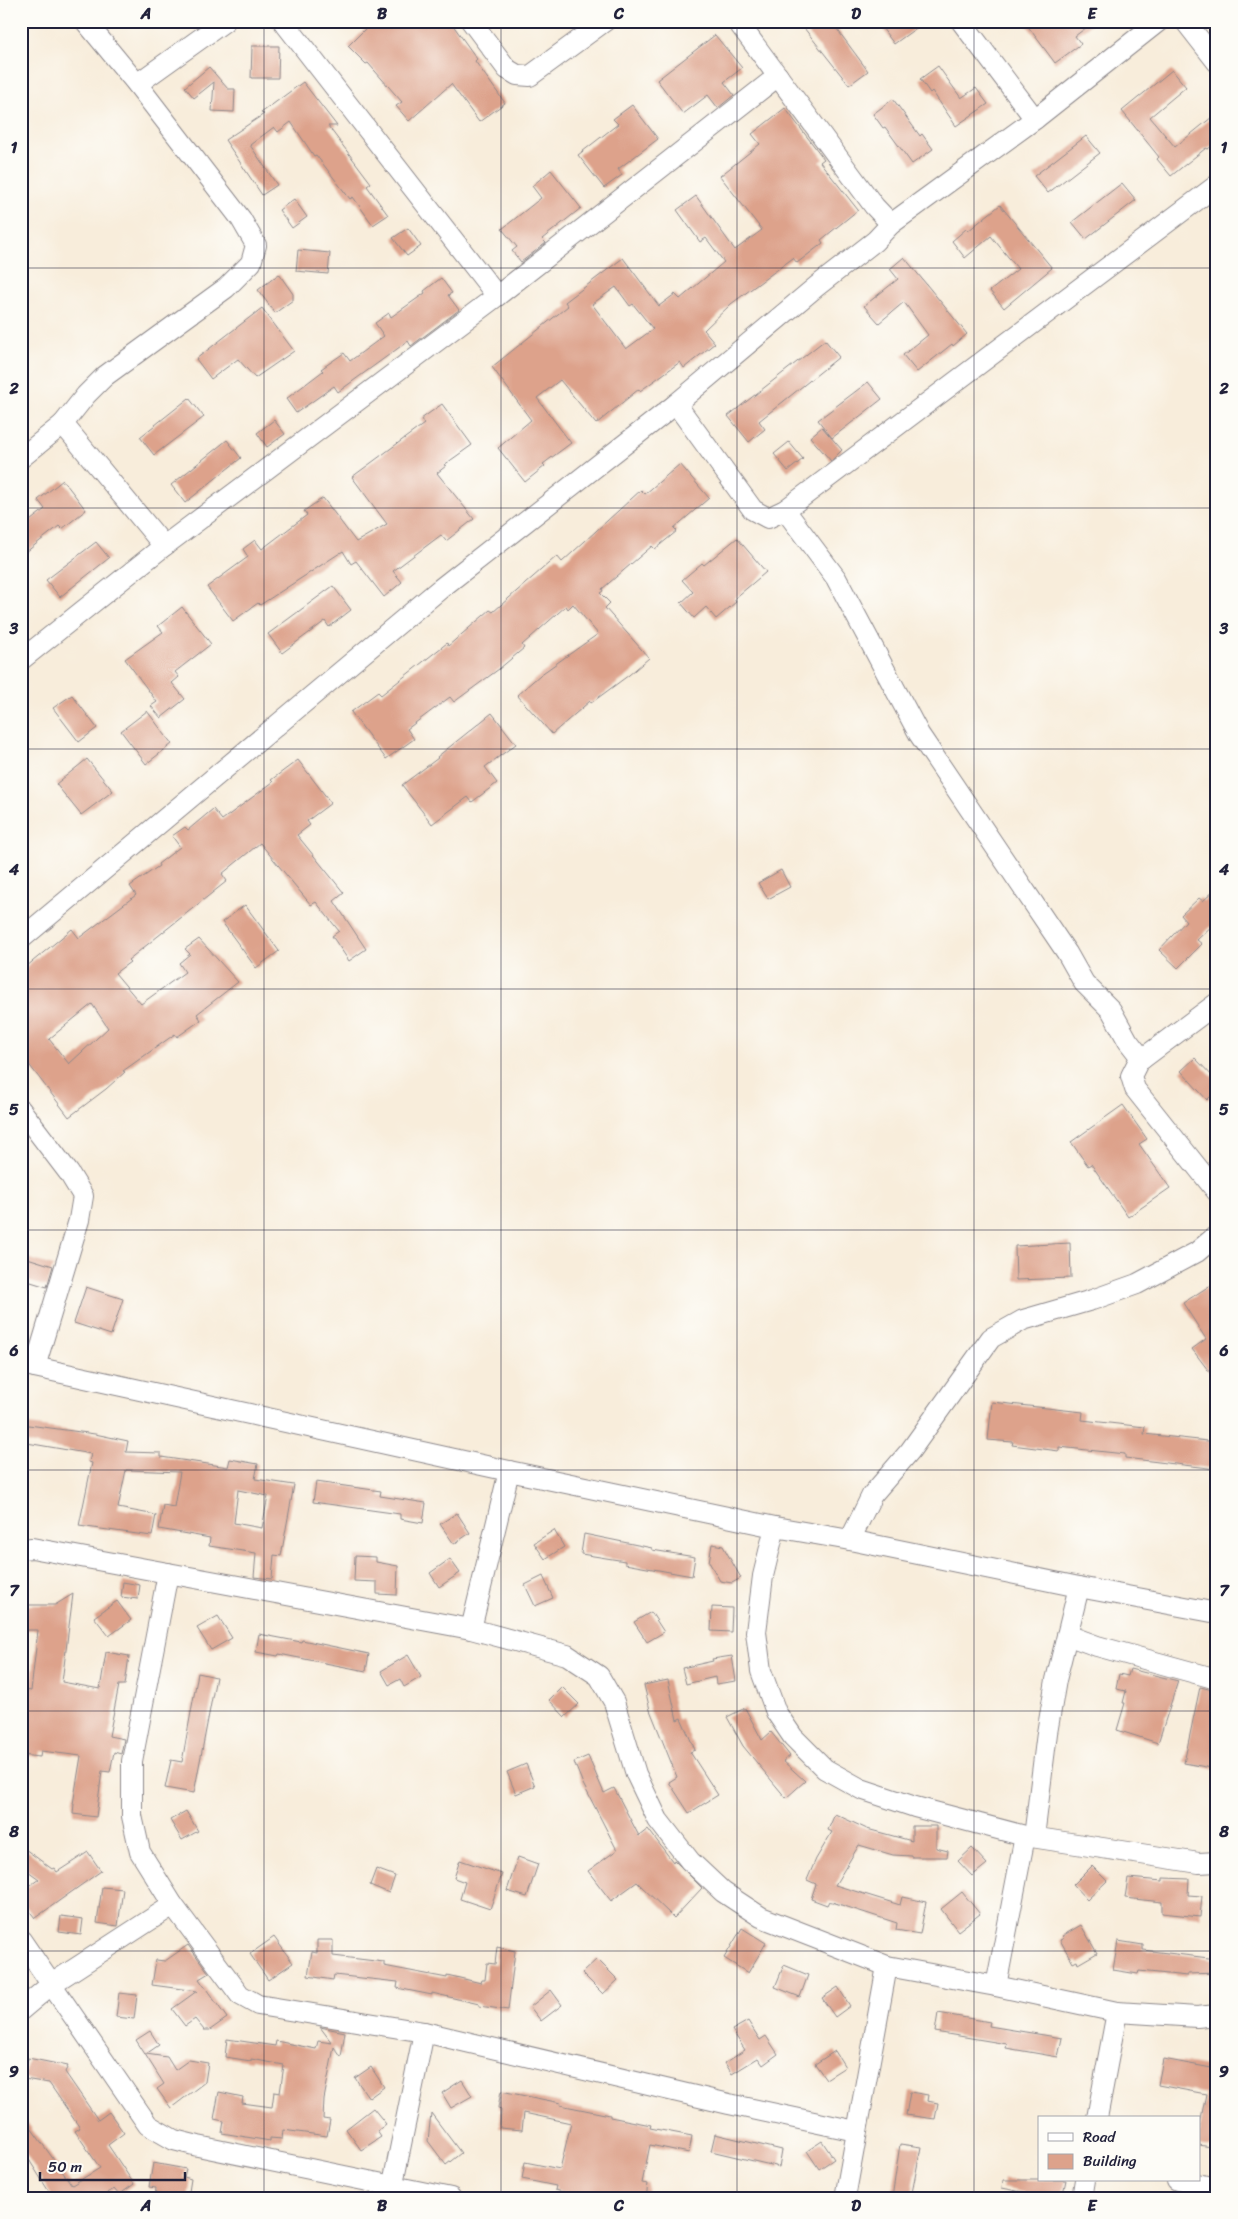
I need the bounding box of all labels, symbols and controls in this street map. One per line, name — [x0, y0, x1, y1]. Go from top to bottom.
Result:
text: A — [140, 0, 151, 28]
text: B — [377, 0, 388, 28]
text: C — [613, 0, 625, 28]
text: D — [851, 0, 861, 28]
text: E — [1088, 0, 1098, 28]
text: 1 — [11, 133, 18, 162]
text: 1 — [1221, 133, 1228, 162]
text: 2 — [8, 374, 19, 403]
text: 2 — [1218, 374, 1229, 403]
text: 3 — [9, 614, 19, 643]
text: 3 — [1219, 614, 1229, 643]
text: 4 — [8, 855, 19, 884]
text: 4 — [1218, 855, 1229, 884]
text: 5 — [9, 1095, 19, 1124]
text: 5 — [1219, 1095, 1229, 1124]
text: 6 — [8, 1336, 19, 1365]
text: 6 — [1218, 1336, 1229, 1365]
text: 7 — [9, 1576, 20, 1605]
text: 7 — [1219, 1576, 1230, 1605]
text: 8 — [8, 1817, 19, 1846]
text: 8 — [1218, 1817, 1229, 1846]
text: 9 — [9, 2057, 19, 2086]
text: 9 — [1219, 2057, 1229, 2086]
legend — [1038, 2116, 1200, 2182]
text: Road — [1083, 2124, 1116, 2150]
text: Building — [1083, 2148, 1137, 2174]
scale bar — [40, 2149, 185, 2181]
text: 50 m — [48, 2154, 83, 2180]
text: A — [140, 2191, 151, 2219]
text: B — [377, 2191, 388, 2219]
text: C — [613, 2191, 625, 2219]
text: D — [851, 2191, 861, 2219]
text: E — [1088, 2191, 1098, 2219]

